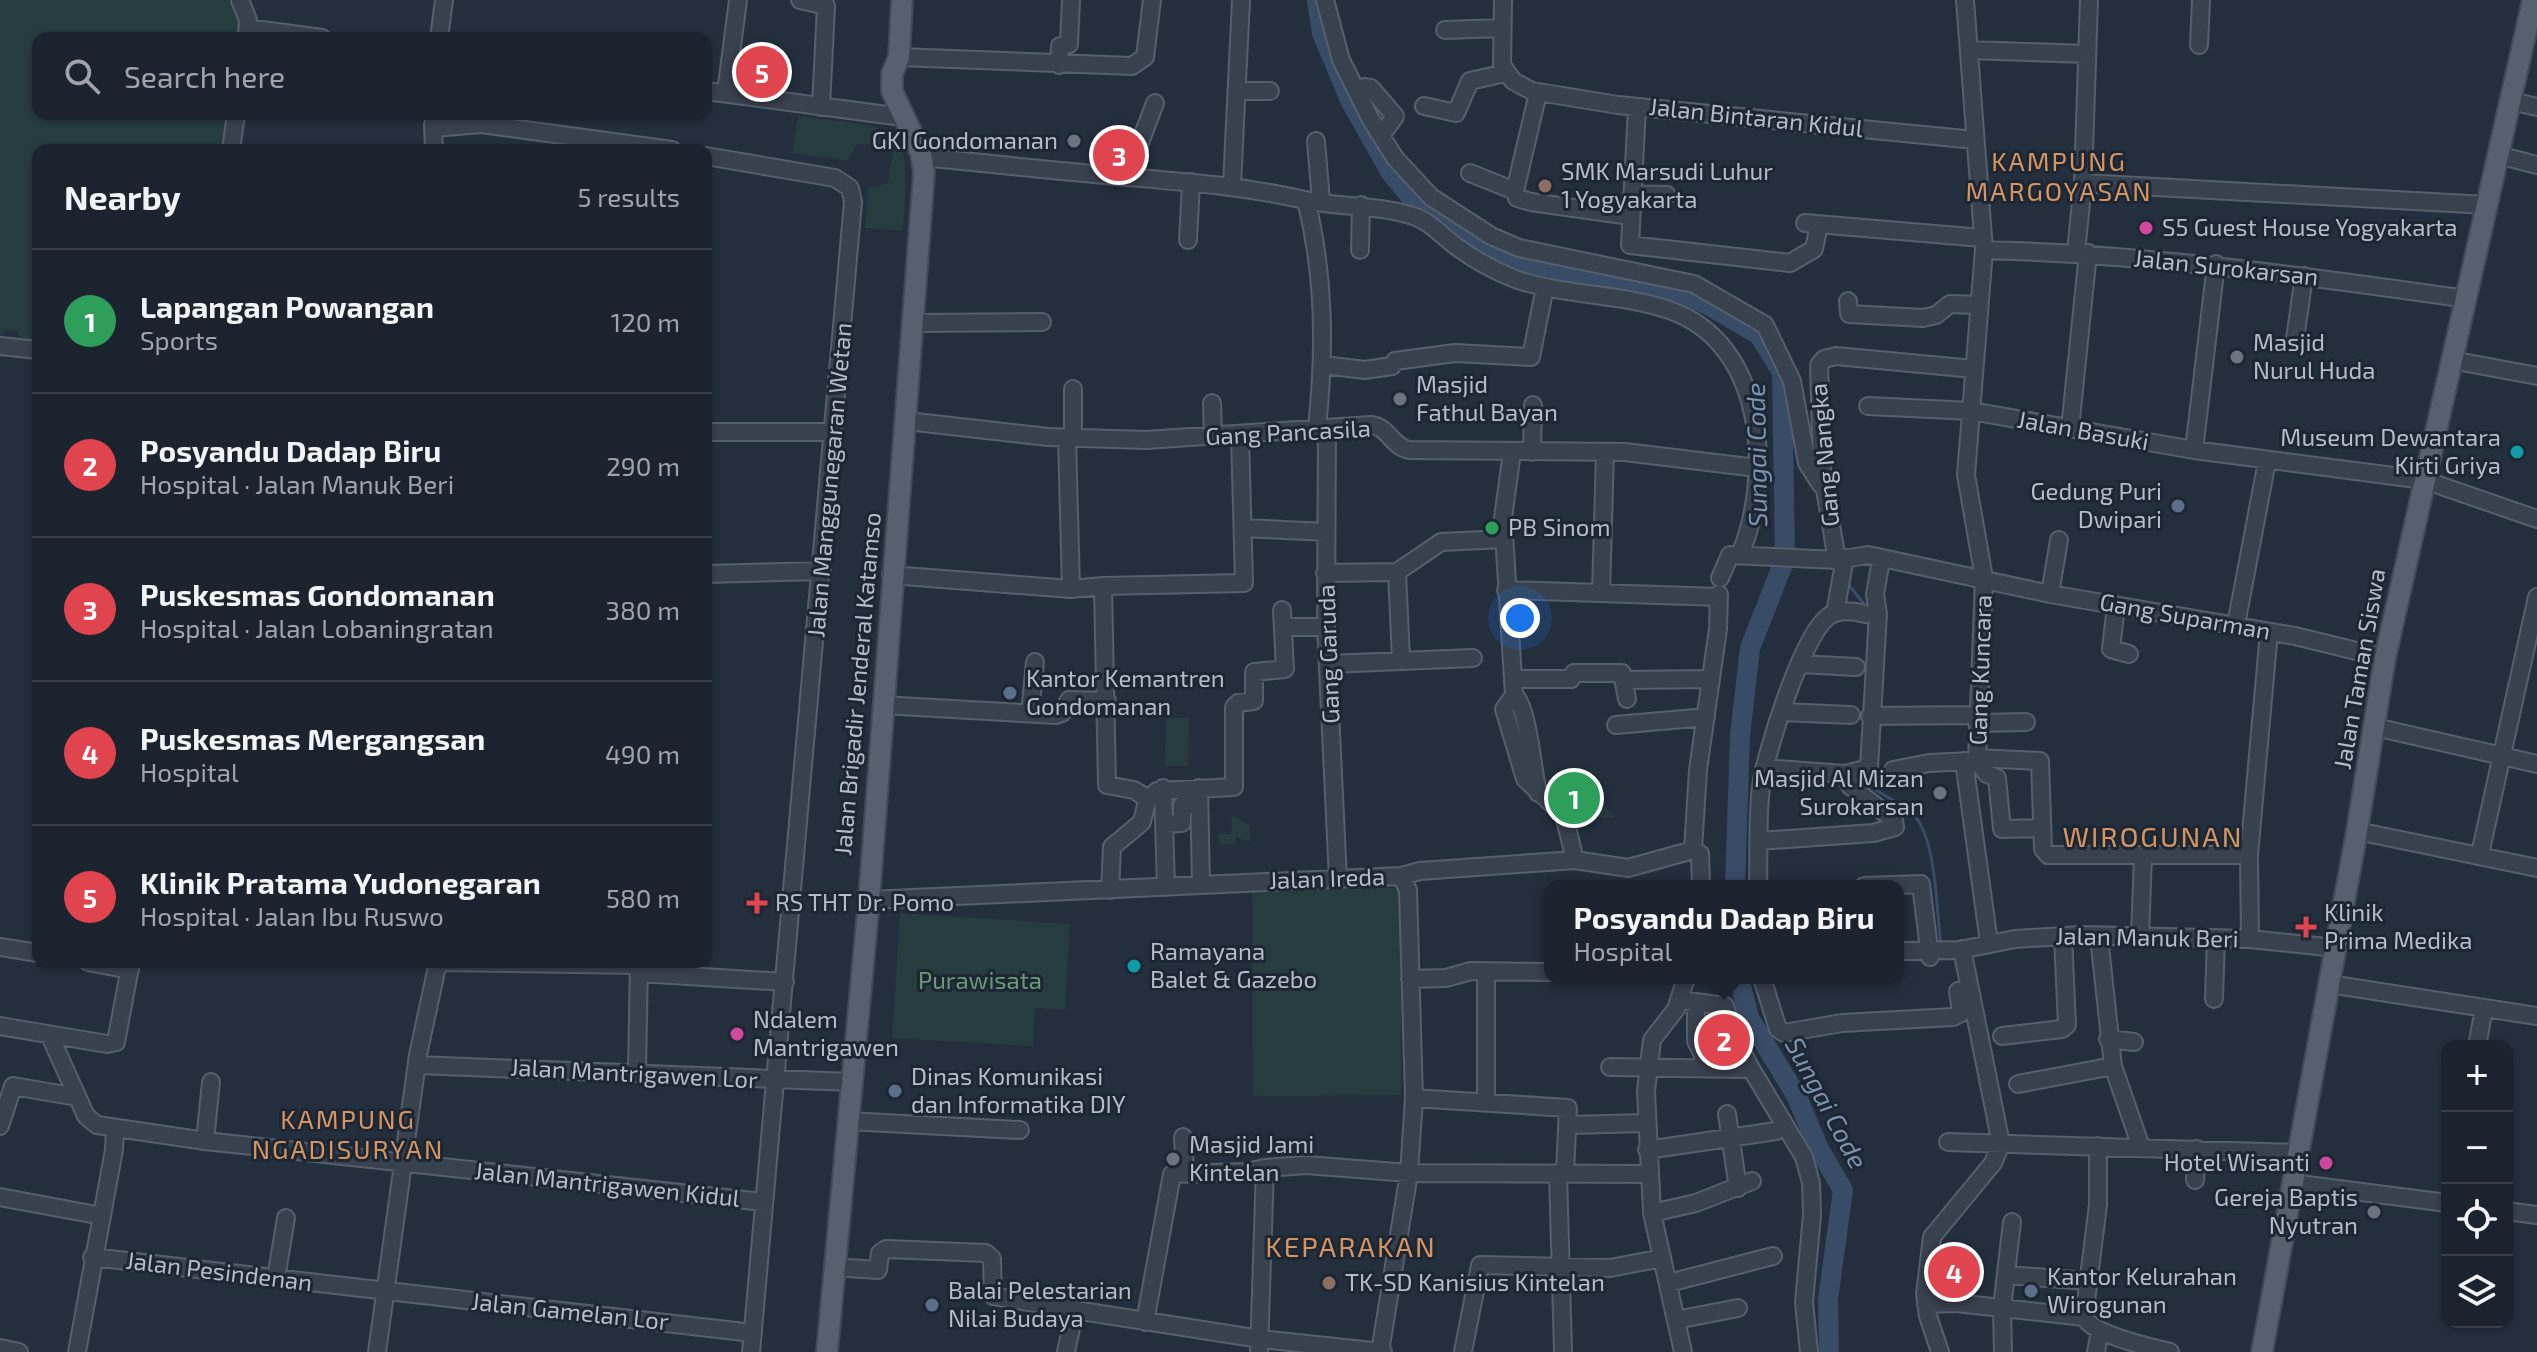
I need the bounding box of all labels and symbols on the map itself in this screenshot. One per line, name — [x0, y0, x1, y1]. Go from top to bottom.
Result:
pin: 5 — [736, 42, 788, 102]
street label: Jalan Bintaran Kidul — [1648, 91, 1864, 142]
place label: GKI Gondomanan — [872, 125, 1058, 154]
pin: 3 — [1093, 125, 1145, 185]
marker: GKI Gondomanan — [1065, 132, 1083, 150]
district label: KAMPUNG MARGOYASAN — [1966, 145, 2153, 206]
place label: SMK Marsudi Luhur 1 Yogyakarta — [1561, 156, 1773, 213]
marker: SMK Marsudi Luhur 1 Yogyakarta — [1536, 177, 1554, 195]
place label: S5 Guest House Yogyakarta — [2162, 212, 2457, 241]
marker: S5 Guest House Yogyakarta — [2137, 219, 2155, 237]
street label: Jalan Surokarsan — [2132, 242, 2320, 291]
street label: Jalan Manggunegaran Wetan — [800, 321, 857, 639]
place label: Masjid Nurul Huda — [2253, 327, 2375, 384]
marker: Masjid Nurul Huda — [2228, 348, 2246, 366]
place label: Masjid Fathul Bayan — [1416, 369, 1558, 426]
street label: Gang Nangka — [1803, 382, 1844, 528]
water label: Sungai Code — [1739, 383, 1772, 528]
marker: Masjid Fathul Bayan — [1391, 390, 1409, 408]
street label: Jalan Basuki — [2015, 404, 2151, 455]
street label: Gang Pancasila — [1205, 413, 1371, 450]
place label: Museum Dewantara Kirti Griya — [2280, 422, 2501, 479]
marker: Museum Dewantara Kirti Griya — [2508, 443, 2526, 461]
place label: Gedung Puri Dwipari — [2031, 476, 2162, 533]
marker: Gedung Puri Dwipari — [2169, 497, 2187, 515]
street label: Jalan Brigadir Jenderal Katamso — [827, 511, 886, 857]
place label: PB Sinom — [1508, 512, 1610, 541]
marker: PB Sinom — [1483, 519, 1501, 537]
street label: Jalan Taman Siswa — [2327, 566, 2390, 771]
street label: Gang Garuda — [1311, 584, 1344, 724]
street label: Gang Suparman — [2098, 586, 2273, 645]
street label: Gang Kuncara — [1962, 594, 1997, 746]
your location — [1500, 598, 1540, 638]
place label: Kantor Kemantren Gondomanan — [1026, 663, 1225, 720]
marker: Kantor Kemantren Gondomanan — [1001, 684, 1019, 702]
place label: Masjid Al Mizan Surokarsan — [1754, 763, 1924, 820]
pin: 1 — [1548, 768, 1600, 828]
marker: Masjid Al Mizan Surokarsan — [1931, 784, 1949, 802]
district label: WIROGUNAN — [2062, 819, 2244, 853]
street label: Jalan Ireda — [1268, 861, 1386, 894]
place label: RS THT Dr. Pomo — [775, 887, 954, 916]
marker: RS THT Dr. Pomo — [746, 892, 768, 914]
place label: Klinik Prima Medika — [2324, 897, 2472, 954]
marker: Klinik Prima Medika — [2295, 916, 2317, 938]
street label: Jalan Manuk Beri — [2055, 920, 2239, 953]
place label: Ramayana Balet & Gazebo — [1150, 936, 1317, 993]
marker: Ramayana Balet & Gazebo — [1125, 957, 1143, 975]
park label: Purawisata — [918, 965, 1042, 994]
place label: Ndalem Mantrigawen — [753, 1004, 899, 1061]
pin: 2 — [1698, 1010, 1750, 1070]
marker: Ndalem Mantrigawen — [728, 1025, 746, 1043]
water label: Sungai Code — [1780, 1031, 1875, 1173]
street label: Jalan Mantrigawen Lor — [510, 1052, 759, 1093]
place label: Dinas Komunikasi dan Informatika DIY — [911, 1061, 1126, 1118]
marker: Dinas Komunikasi dan Informatika DIY — [886, 1082, 904, 1100]
district label: KAMPUNG NGADISURYAN — [252, 1103, 444, 1164]
place label: Masjid Jami Kintelan — [1189, 1129, 1314, 1186]
place label: Hotel Wisanti — [2164, 1147, 2310, 1176]
marker: Masjid Jami Kintelan — [1164, 1150, 1182, 1168]
marker: Hotel Wisanti — [2317, 1154, 2335, 1172]
street label: Jalan Mantrigawen Kidul — [473, 1155, 741, 1212]
place label: Gereja Baptis Nyutran — [2214, 1182, 2358, 1239]
marker: Gereja Baptis Nyutran — [2365, 1203, 2383, 1221]
district label: KEPARAKAN — [1265, 1229, 1437, 1263]
pin: 4 — [1928, 1242, 1980, 1302]
street label: Jalan Pesindenan — [124, 1245, 314, 1296]
place label: Kantor Kelurahan Wirogunan — [2047, 1261, 2237, 1318]
place label: TK-SD Kanisius Kintelan — [1345, 1267, 1605, 1296]
marker: TK-SD Kanisius Kintelan — [1320, 1274, 1338, 1292]
place label: Balai Pelestarian Nilai Budaya — [948, 1275, 1132, 1332]
marker: Kantor Kelurahan Wirogunan — [2022, 1282, 2040, 1300]
street label: Jalan Gamelan Lor — [470, 1286, 671, 1335]
marker: Balai Pelestarian Nilai Budaya — [923, 1296, 941, 1314]

